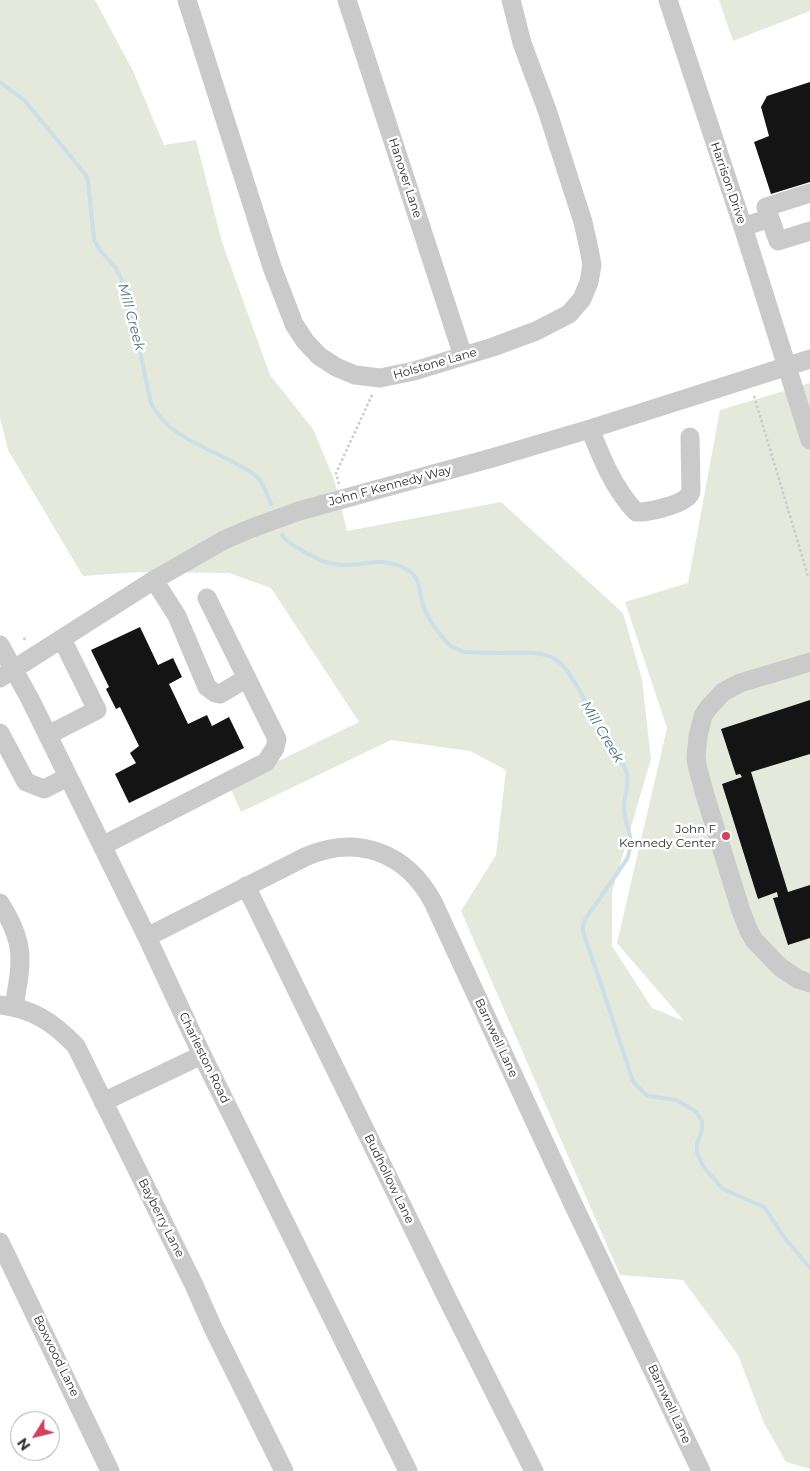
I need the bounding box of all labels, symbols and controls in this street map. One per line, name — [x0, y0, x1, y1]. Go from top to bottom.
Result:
street label: Hanover Lane — [385, 136, 425, 220]
street label: Harrison Drive — [707, 140, 749, 226]
water label: Mill Creek — [114, 281, 148, 353]
street label: Holstone Lane — [391, 345, 479, 383]
street label: John F Kennedy Way — [327, 463, 453, 509]
water label: Mill Creek — [577, 698, 627, 766]
place label: John F Kennedy Center — [619, 822, 716, 850]
marker: John F Kennedy Center — [720, 830, 732, 842]
street label: Barnwell Lane — [471, 996, 521, 1080]
street label: Charleston Road — [176, 1010, 232, 1106]
street label: Budhollow Lane — [361, 1132, 417, 1226]
street label: Bayberry Lane — [135, 1176, 187, 1260]
street label: Boxwood Lane — [30, 1313, 82, 1399]
street label: Barnwell Lane — [644, 1362, 694, 1446]
north arrow — [10, 1411, 60, 1461]
text: N — [13, 1434, 34, 1454]

